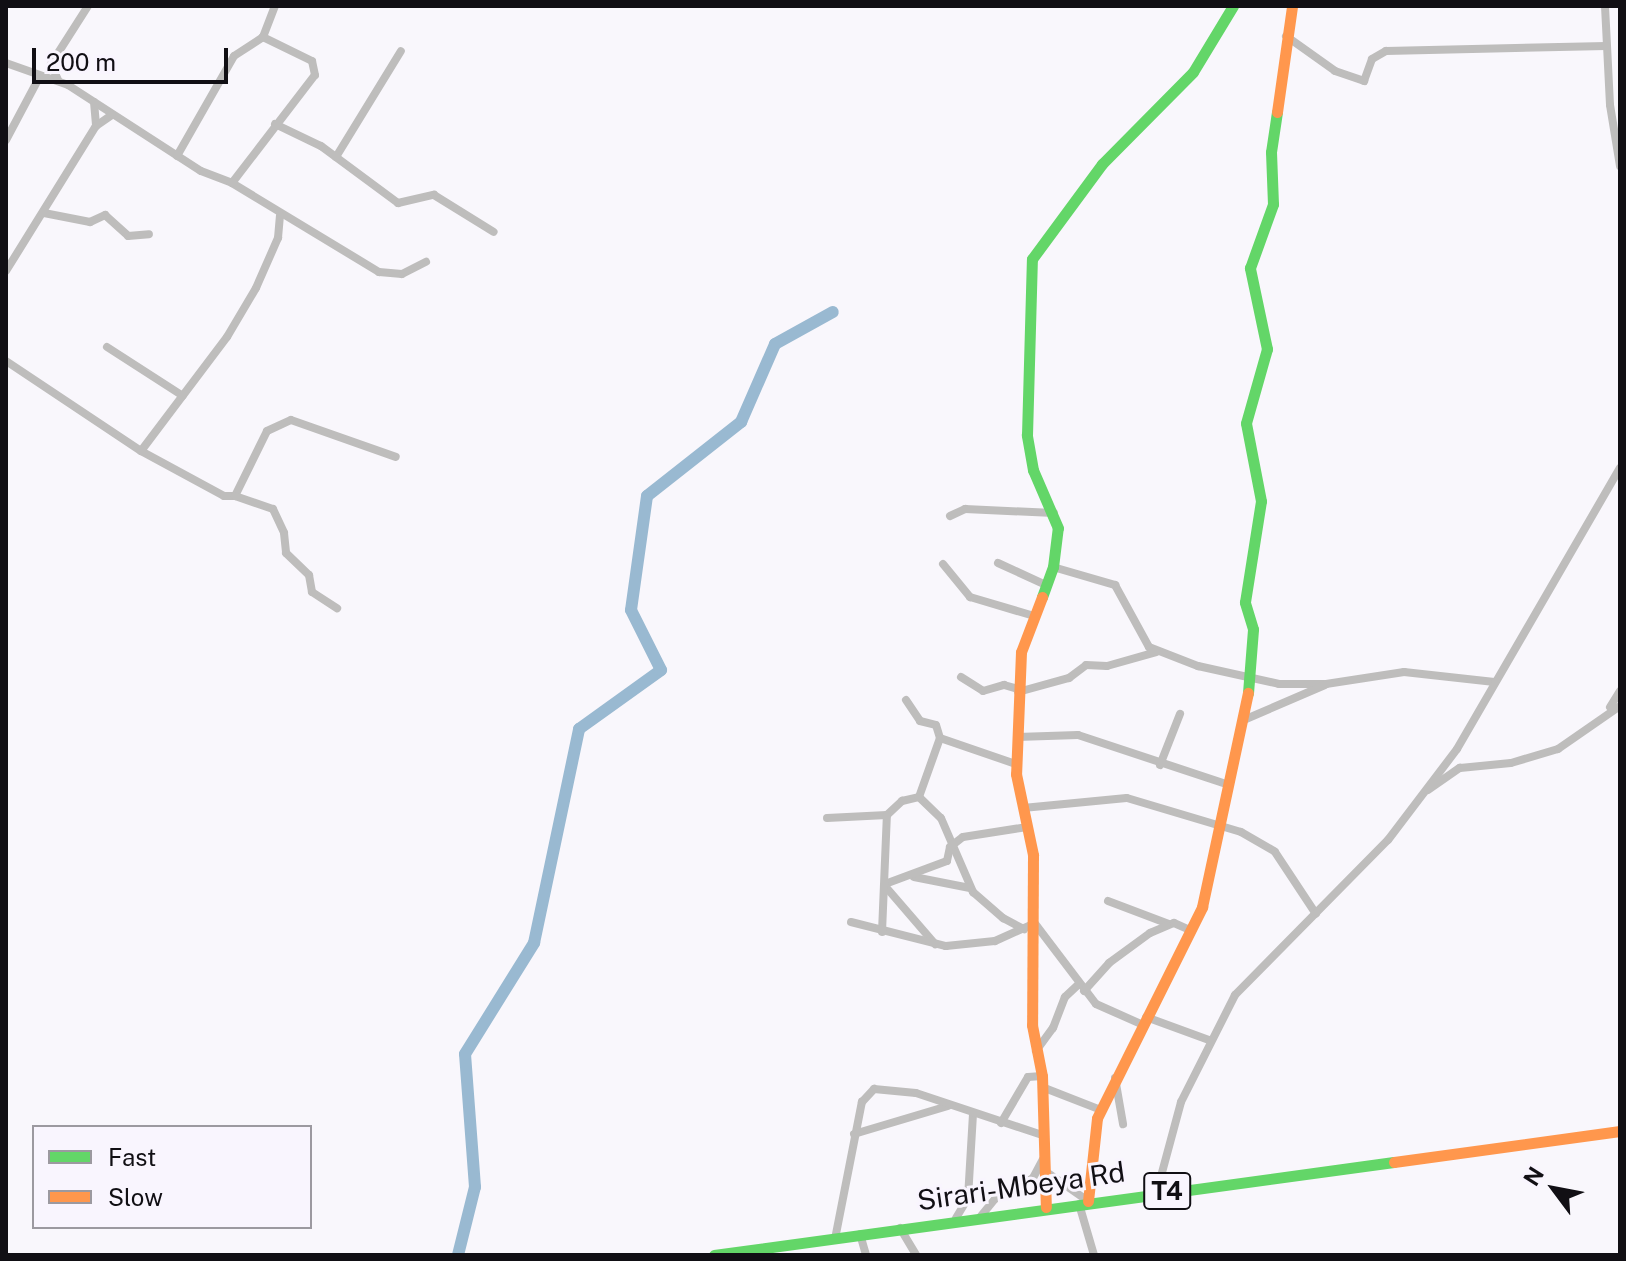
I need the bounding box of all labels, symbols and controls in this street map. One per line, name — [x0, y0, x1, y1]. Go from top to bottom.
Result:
scale bar — [36, 32, 232, 82]
text: 200 m — [46, 48, 116, 76]
legend — [32, 1125, 312, 1229]
text: Fast — [108, 1143, 156, 1171]
north arrow — [1514, 1149, 1594, 1229]
street label: Sirari-Mbeya Rd — [915, 1155, 1127, 1217]
text: N — [1518, 1162, 1549, 1190]
road number: T4 — [1143, 1169, 1191, 1213]
text: Slow — [108, 1183, 163, 1211]

